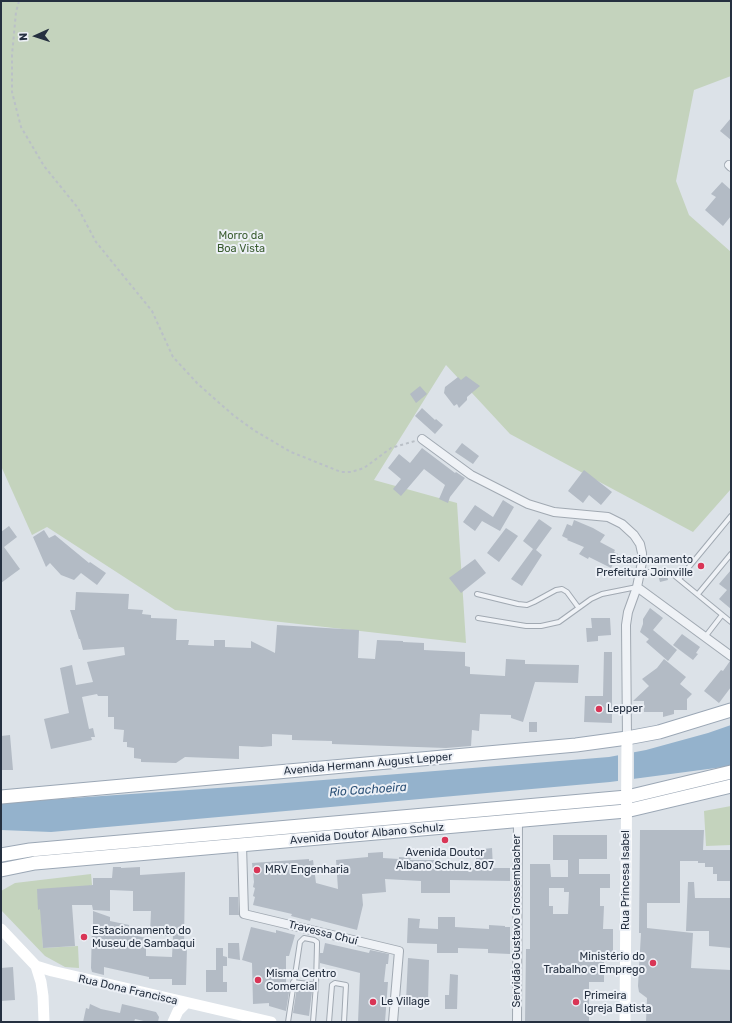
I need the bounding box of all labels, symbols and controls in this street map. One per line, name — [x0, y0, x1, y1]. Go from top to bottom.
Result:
north arrow — [16, 16, 56, 56]
text: N — [17, 32, 30, 41]
park label: Morro da Boa Vista — [217, 229, 265, 255]
place label: Estacionamento Prefeitura Joinville — [596, 553, 693, 579]
marker: Estacionamento Prefeitura Joinville — [696, 561, 706, 571]
place label: Lepper — [607, 702, 643, 716]
marker: Lepper — [594, 704, 604, 714]
street label: Avenida Hermann August Lepper — [283, 750, 453, 778]
water label: Rio Cachoeira — [329, 780, 407, 800]
street label: Avenida Doutor Albano Schulz — [289, 821, 445, 847]
street label: Rua Princesa Isabel — [619, 830, 633, 930]
street label: Servidão Gustavo Grossembacher — [510, 834, 524, 1008]
marker: Avenida Doutor Albano Schulz, 807 — [440, 835, 450, 845]
place label: Avenida Doutor Albano Schulz, 807 — [396, 846, 494, 872]
place label: MRV Engenharia — [265, 863, 349, 877]
marker: MRV Engenharia — [252, 865, 262, 875]
street label: Travessa Chuí — [287, 918, 359, 948]
place label: Estacionamento do Museu de Sambaqui — [92, 924, 195, 950]
marker: Estacionamento do Museu de Sambaqui — [79, 932, 89, 942]
place label: Ministério do Trabalho e Emprego — [543, 950, 645, 976]
marker: Ministério do Trabalho e Emprego — [648, 958, 658, 968]
place label: Misma Centro Comercial — [266, 967, 336, 993]
street label: Rua Dona Francisca — [77, 972, 179, 1008]
marker: Misma Centro Comercial — [253, 975, 263, 985]
place label: Primeira Igreja Batista — [584, 989, 652, 1015]
place label: Le Village — [381, 995, 430, 1009]
marker: Le Village — [368, 997, 378, 1007]
marker: Primeira Igreja Batista — [571, 997, 581, 1007]

